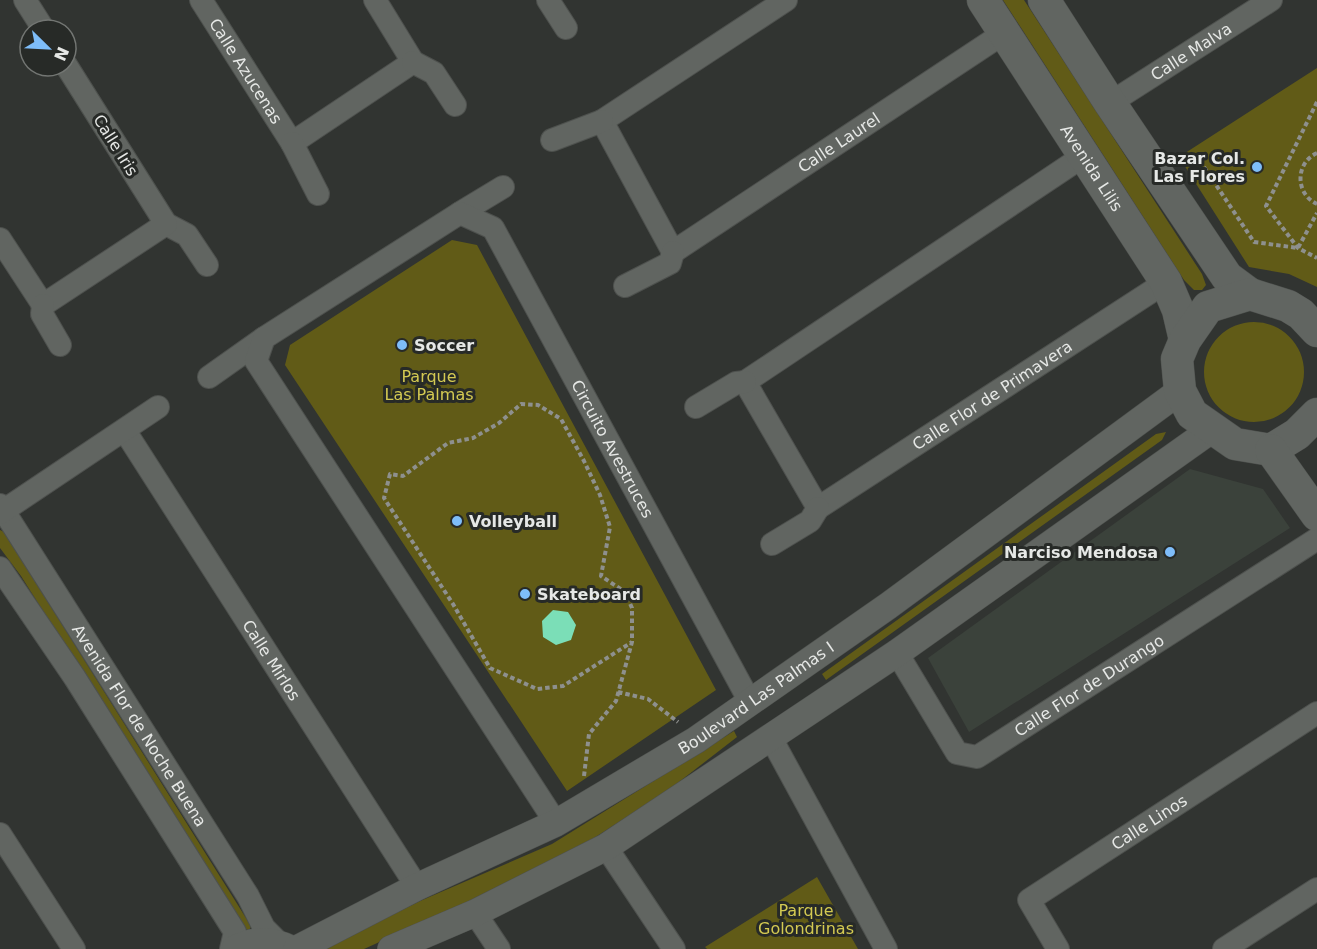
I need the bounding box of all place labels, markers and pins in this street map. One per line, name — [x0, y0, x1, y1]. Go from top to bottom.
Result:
place label: Bazar Col. Las Flores — [1153, 149, 1245, 186]
marker: Bazar Col. Las Flores — [1250, 160, 1264, 174]
place label: Soccer — [414, 336, 474, 355]
marker: Soccer — [395, 338, 409, 352]
place label: Volleyball — [469, 512, 557, 531]
marker: Volleyball — [450, 514, 464, 528]
place label: Narciso Mendosa — [1004, 543, 1158, 562]
marker: Narciso Mendosa — [1163, 545, 1177, 559]
place label: Skateboard — [537, 585, 641, 604]
marker: Skateboard — [518, 587, 532, 601]

